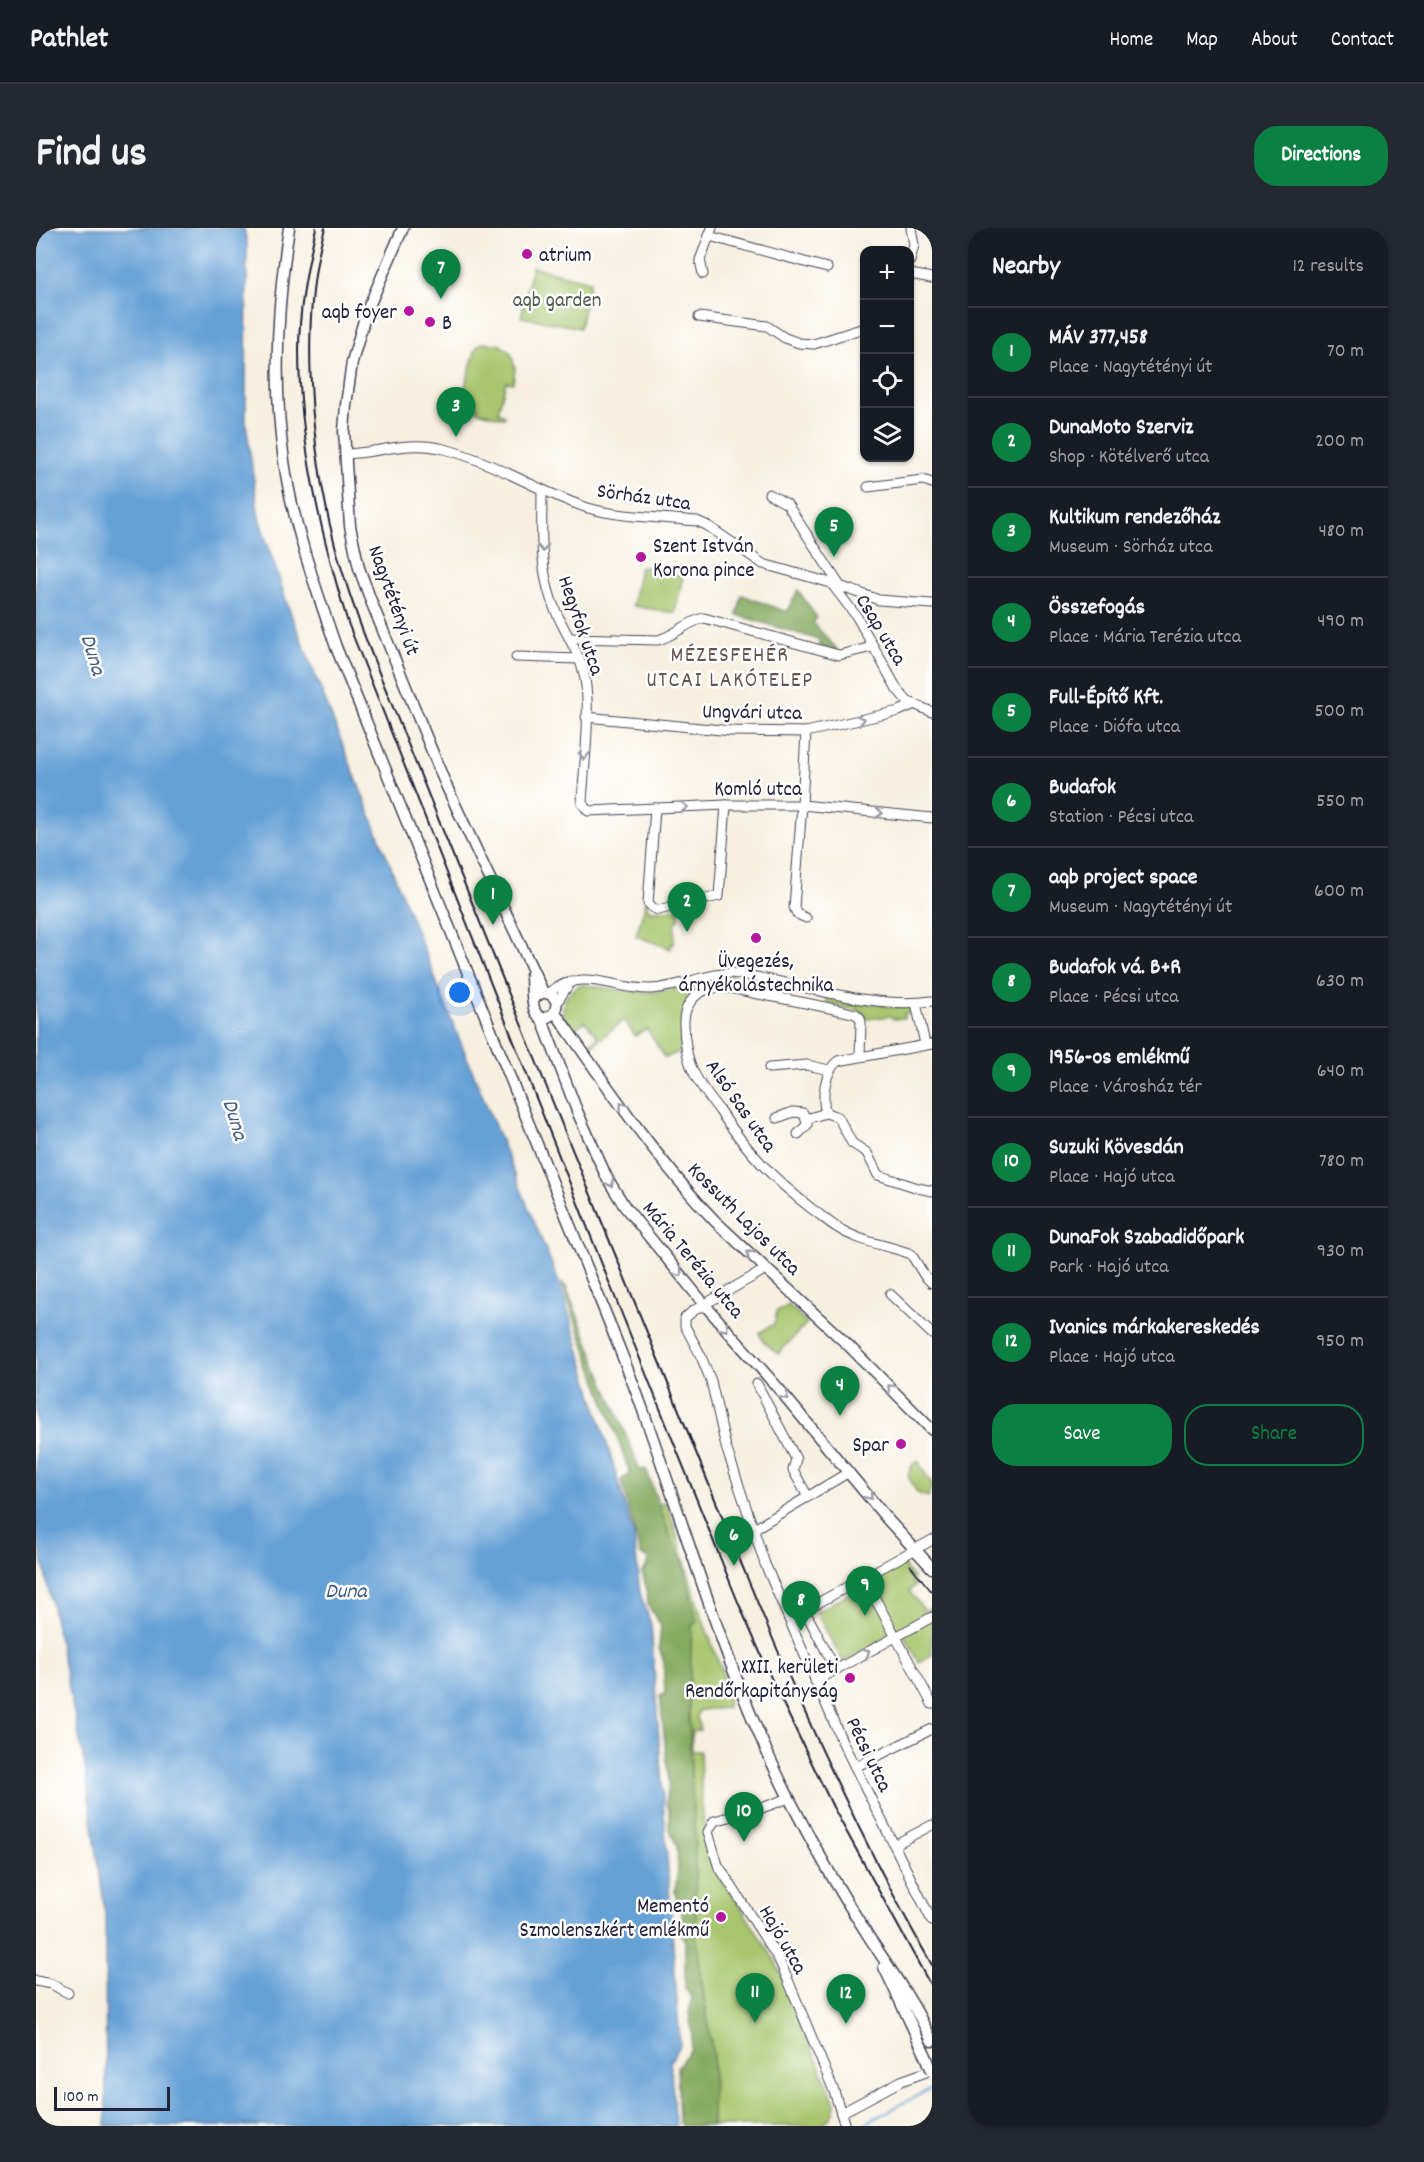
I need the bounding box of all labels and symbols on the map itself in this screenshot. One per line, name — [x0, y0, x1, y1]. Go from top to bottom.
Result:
place label: atrium — [539, 242, 592, 272]
marker: atrium — [520, 247, 534, 261]
pin: 7 — [422, 250, 460, 299]
park label: aqb garden — [513, 287, 601, 317]
place label: aqb foyer — [322, 299, 397, 329]
marker: aqb foyer — [402, 304, 416, 318]
place label: B — [442, 310, 452, 340]
marker: B — [423, 315, 437, 329]
pin: 3 — [436, 388, 476, 437]
street label: Sörház utca — [595, 478, 694, 521]
pin: 5 — [814, 508, 854, 557]
place label: Szent István Korona pince — [653, 533, 754, 587]
street label: Nagytétényi út — [358, 542, 426, 661]
one-way arrow — [536, 544, 549, 553]
marker: Szent István Korona pince — [634, 550, 648, 564]
street label: Hegyfok utca — [548, 572, 610, 681]
street label: Csap utca — [846, 589, 913, 673]
water label: Duna — [71, 631, 113, 681]
district label: MÉZESFEHÉR UTCAI LAKÓTELEP — [646, 641, 814, 697]
street label: Ungvári utca — [702, 698, 803, 730]
one-way arrow — [856, 715, 866, 728]
one-way arrow — [578, 752, 591, 761]
street label: Komló utca — [714, 776, 803, 806]
one-way arrow — [679, 801, 688, 813]
one-way arrow — [874, 806, 883, 819]
pin: 1 — [474, 876, 512, 925]
pin: 2 — [668, 882, 706, 932]
marker: Üvegezés, árnyékolástechnika — [749, 931, 763, 945]
place label: Üvegezés, árnyékolástechnika — [679, 948, 835, 1002]
your location — [445, 978, 474, 1007]
street label: Alsó Sas utca — [696, 1054, 783, 1160]
water label: Duna — [213, 1096, 255, 1146]
one-way arrow — [620, 1102, 631, 1113]
street label: Kossuth Lajos utca — [679, 1156, 807, 1285]
one-way arrow — [603, 1177, 614, 1187]
street label: Mária Terézia utca — [634, 1196, 751, 1327]
one-way arrow — [746, 1250, 756, 1261]
one-way arrow — [671, 1266, 682, 1277]
one-way arrow — [718, 1321, 729, 1331]
pin: 4 — [820, 1366, 860, 1416]
one-way arrow — [887, 1385, 898, 1395]
one-way arrow — [777, 1389, 788, 1400]
place label: Spar — [852, 1432, 889, 1462]
marker: Spar — [894, 1437, 908, 1451]
one-way arrow — [861, 1489, 872, 1500]
pin: 6 — [714, 1516, 754, 1566]
pin: 9 — [846, 1566, 884, 1616]
water label: Duna — [325, 1577, 368, 1608]
pin: 8 — [782, 1582, 820, 1631]
one-way arrow — [860, 1649, 870, 1660]
place label: XXII. kerületi Rendőrkapitányság — [685, 1654, 838, 1708]
marker: XXII. kerületi Rendőrkapitányság — [843, 1671, 857, 1685]
street label: Pécsi utca — [836, 1713, 899, 1799]
pin: 10 — [724, 1792, 764, 1842]
place label: Mementó Szmolenszkért emlékmű — [519, 1893, 710, 1947]
street label: Hajó utca — [750, 1900, 814, 1982]
marker: Mementó Szmolenszkért emlékmű — [714, 1910, 728, 1924]
pin: 11 — [736, 1974, 774, 2023]
pin: 12 — [826, 1974, 866, 2024]
scale bar — [54, 2084, 170, 2112]

